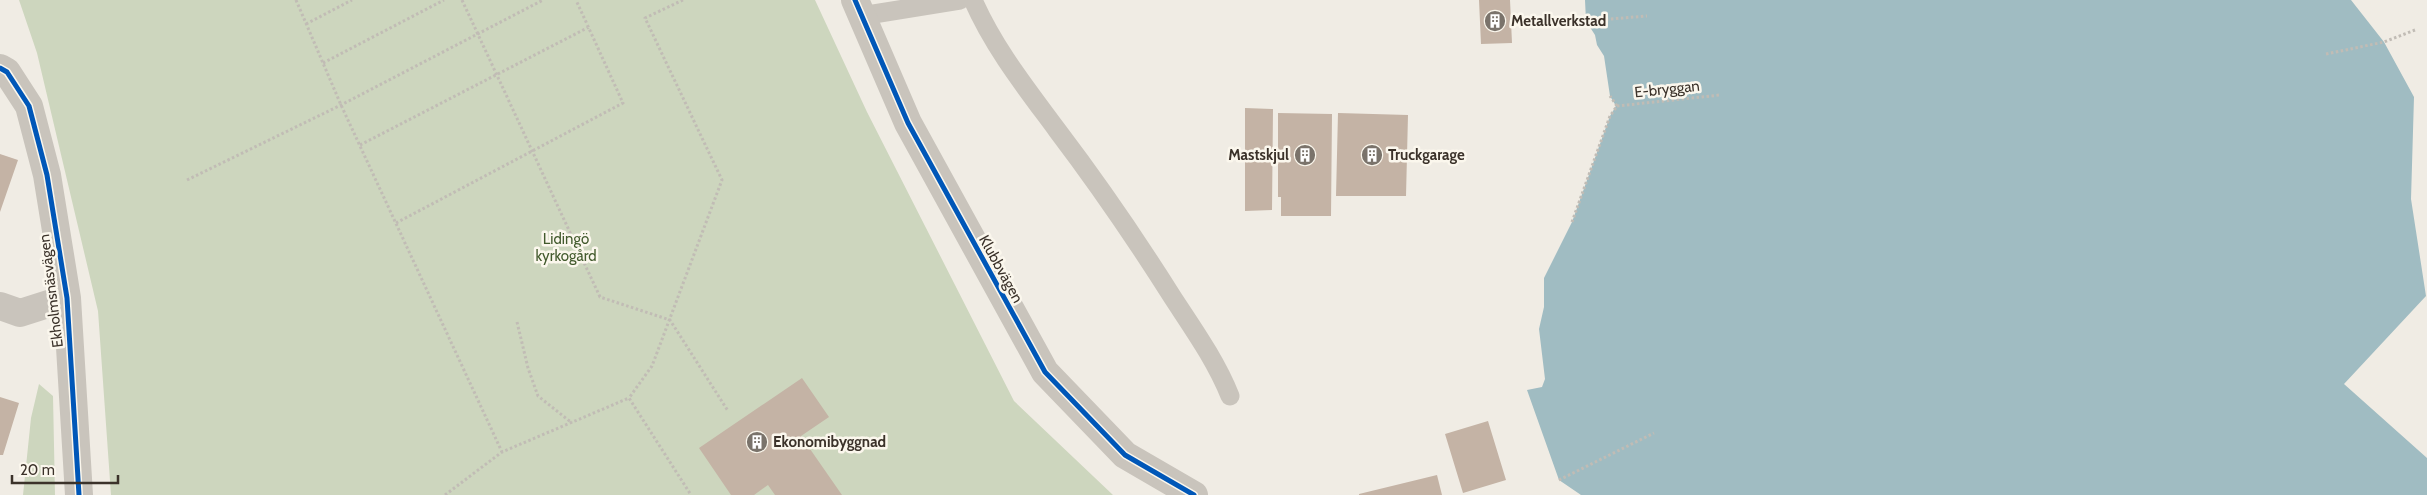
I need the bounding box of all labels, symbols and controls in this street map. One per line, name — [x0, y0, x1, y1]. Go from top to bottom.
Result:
building icon: Metallverkstad — [1483, 9, 1507, 33]
place label: Metallverkstad — [1511, 12, 1606, 30]
street label: E-bryggan — [1633, 77, 1701, 101]
building icon: Mastskjul — [1293, 143, 1317, 167]
building icon: Truckgarage — [1360, 143, 1384, 167]
place label: Mastskjul — [1228, 146, 1289, 164]
place label: Truckgarage — [1388, 146, 1465, 164]
park label: Lidingö kyrkogård — [535, 230, 597, 265]
street label: Klubbvägen — [975, 232, 1027, 306]
street label: Ekholmsnäsvägen — [35, 233, 67, 349]
building icon: Ekonomibyggnad — [745, 430, 769, 454]
place label: Ekonomibyggnad — [773, 433, 886, 451]
scale bar — [12, 452, 119, 484]
text: 20 m — [20, 461, 55, 479]

